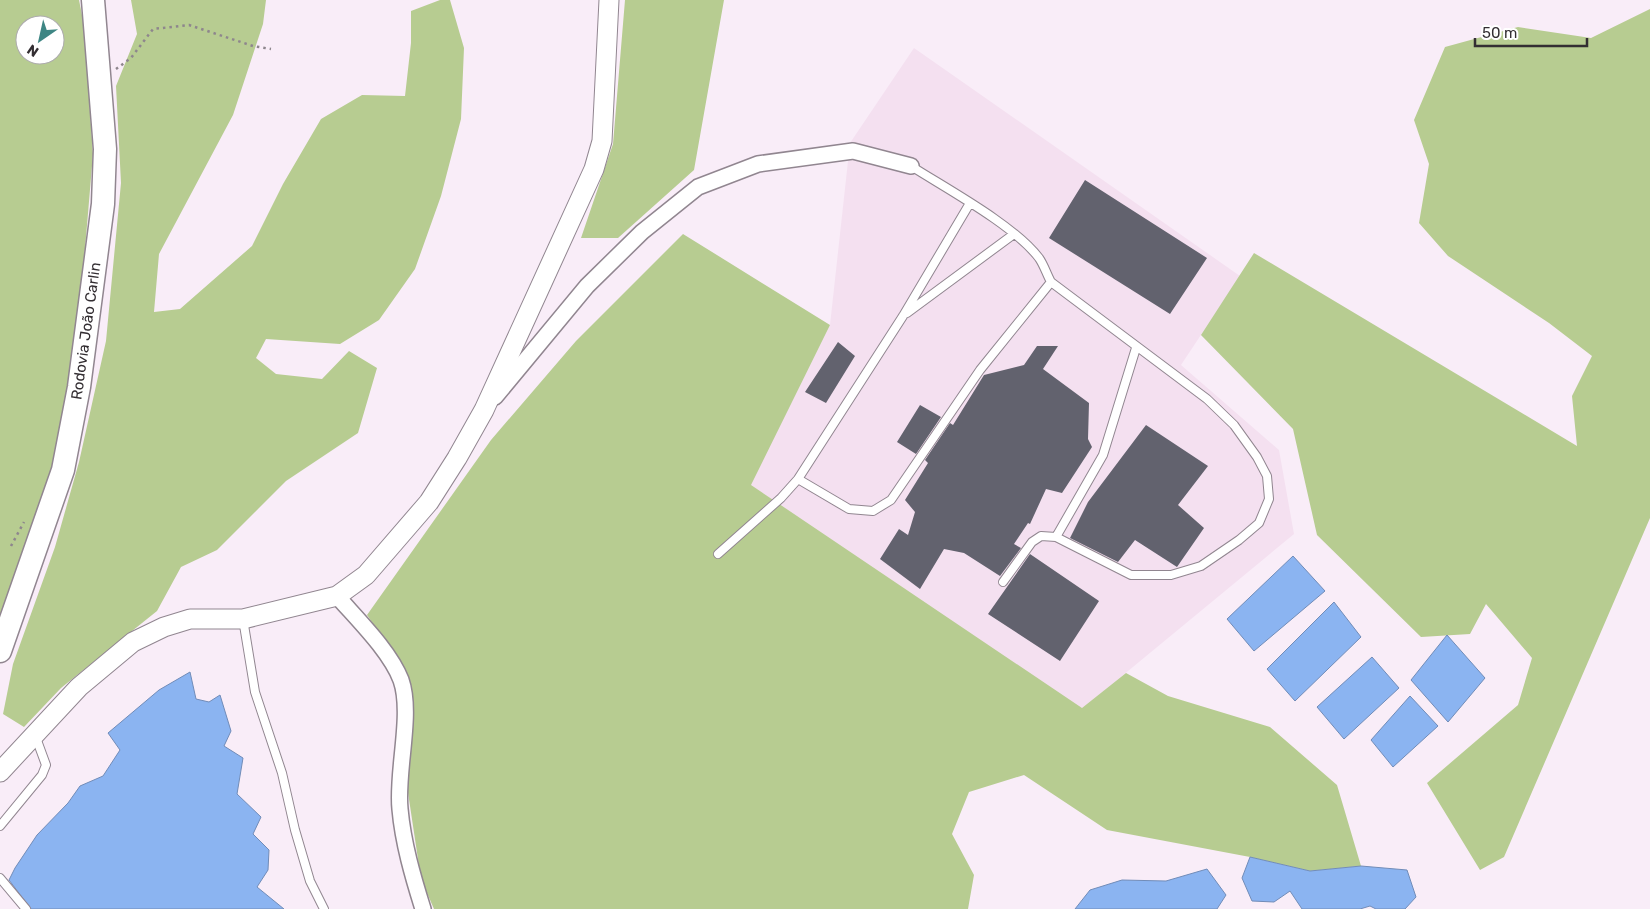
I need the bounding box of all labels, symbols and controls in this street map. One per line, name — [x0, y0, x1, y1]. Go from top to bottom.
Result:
north arrow — [15, 15, 65, 65]
scale bar — [1475, 15, 1588, 47]
text: 50 m — [1482, 24, 1517, 42]
text: N — [24, 40, 42, 60]
street label: Rodovia João Carlin — [67, 261, 105, 401]

